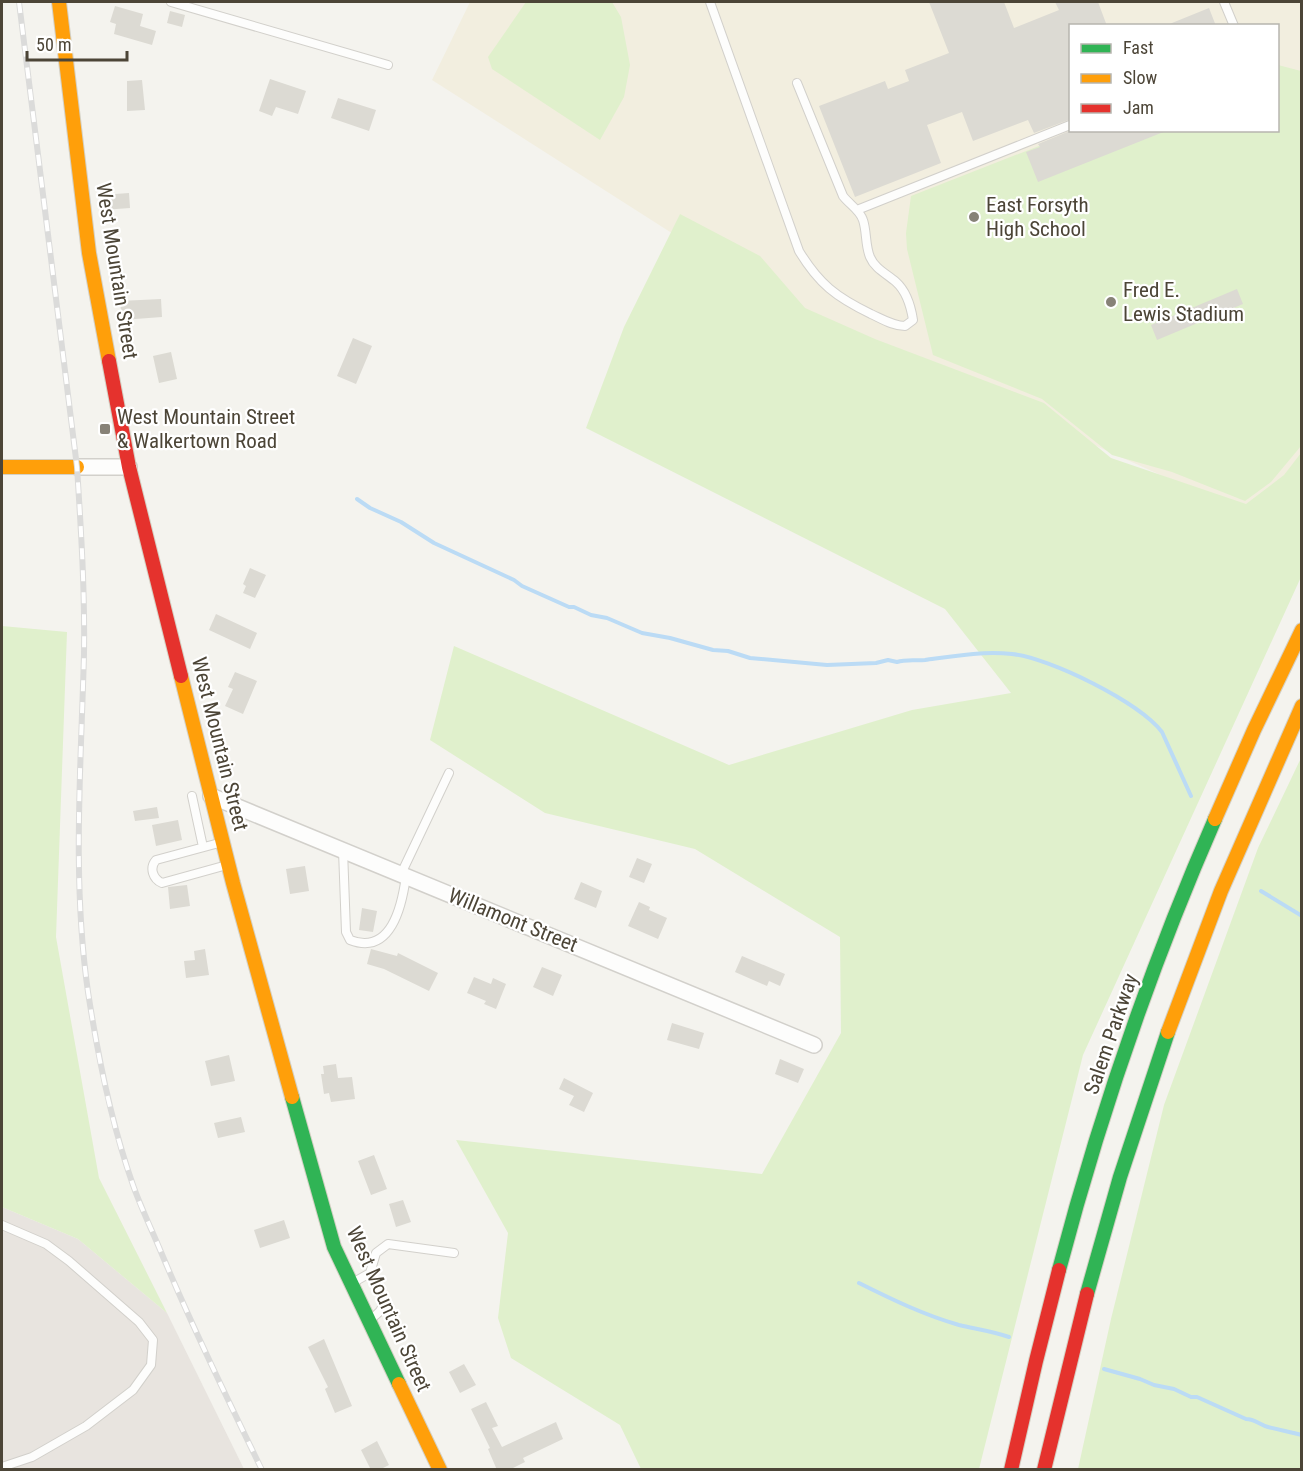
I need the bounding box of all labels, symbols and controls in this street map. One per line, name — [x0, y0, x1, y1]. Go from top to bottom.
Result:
scale bar — [27, 24, 128, 62]
legend — [1069, 24, 1279, 132]
text: 50 m — [36, 34, 71, 55]
text: Fast — [1123, 37, 1154, 58]
text: Slow — [1123, 67, 1158, 88]
text: Jam — [1123, 97, 1154, 118]
street label: West Mountain Street — [91, 181, 143, 361]
place label: East Forsyth High School — [986, 193, 1089, 241]
marker: East Forsyth High School — [967, 210, 981, 224]
place label: Fred E. Lewis Stadium — [1123, 278, 1244, 326]
marker: Fred E. Lewis Stadium — [1104, 295, 1118, 309]
place label: West Mountain Street & Walkertown Road — [117, 405, 295, 453]
marker: West Mountain Street & Walkertown Road — [98, 422, 112, 436]
street label: West Mountain Street — [187, 655, 253, 833]
street label: Willamont Street — [445, 883, 581, 957]
street label: Salem Parkway — [1079, 970, 1143, 1097]
street label: West Mountain Street — [342, 1223, 436, 1395]

